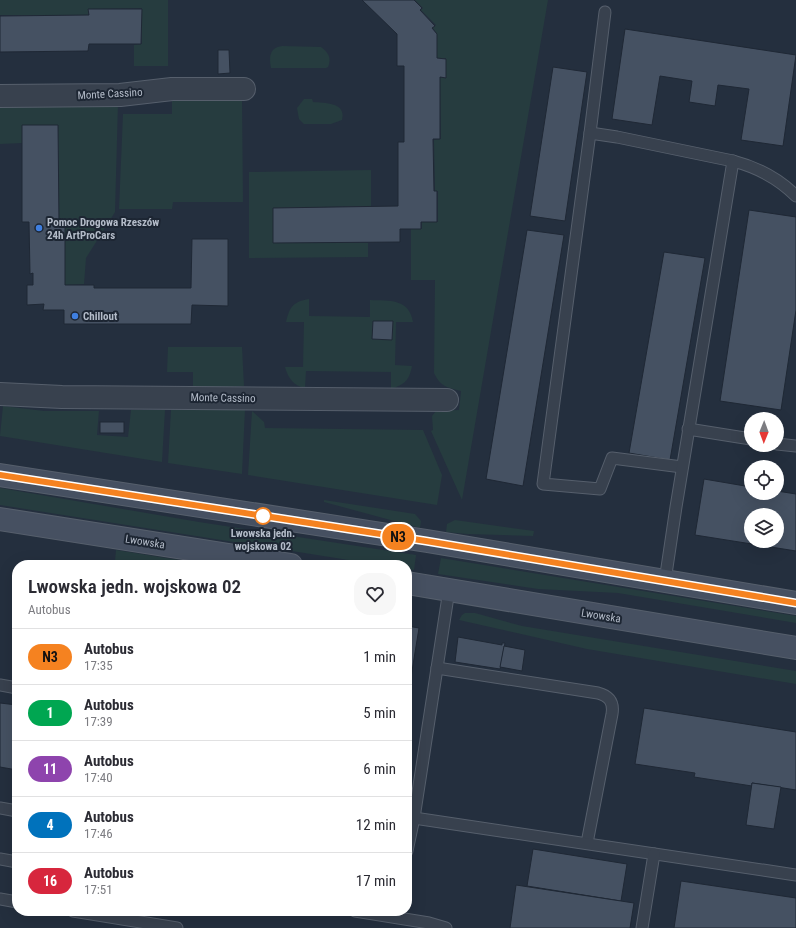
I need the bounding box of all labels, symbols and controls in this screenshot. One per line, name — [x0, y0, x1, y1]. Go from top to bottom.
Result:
street label: Monte Cassino — [77, 86, 143, 102]
place label: Pomoc Drogowa Rzeszów 24h ArtProCars — [47, 216, 159, 242]
marker: Pomoc Drogowa Rzeszów 24h ArtProCars — [34, 223, 44, 233]
place label: Chillout — [83, 310, 118, 323]
marker: Chillout — [70, 311, 80, 321]
street label: Monte Cassino — [190, 391, 256, 405]
north arrow — [744, 412, 784, 452]
map controls — [744, 412, 784, 548]
button: locate — [744, 460, 784, 500]
marker: Lwowska jedn. wojskowa 02 — [254, 507, 272, 525]
button: layers — [744, 508, 784, 548]
line badge: N3 — [380, 524, 416, 550]
place label: Lwowska jedn. wojskowa 02 — [231, 527, 295, 553]
text: N3 — [390, 529, 406, 545]
street label: Lwowska — [124, 532, 166, 552]
button: heart — [354, 573, 396, 615]
text: Lwowska jedn. wojskowa 02 — [28, 575, 241, 598]
text: Autobus — [28, 602, 71, 617]
street label: Lwowska — [580, 606, 622, 626]
text: Autobus — [84, 640, 134, 658]
text: 1 min — [363, 648, 396, 666]
text: N3 — [42, 649, 58, 665]
text: 17:35 — [84, 658, 113, 673]
text: Autobus — [84, 696, 134, 714]
text: 5 min — [363, 704, 396, 722]
text: 1 — [46, 705, 54, 721]
text: 17:39 — [84, 714, 113, 729]
text: Autobus — [84, 752, 134, 770]
text: 6 min — [363, 760, 396, 778]
text: 11 — [43, 761, 57, 777]
text: 17:40 — [84, 770, 113, 785]
text: Autobus — [84, 808, 134, 826]
text: 12 min — [356, 816, 396, 834]
text: 4 — [46, 817, 54, 833]
text: 17:46 — [84, 826, 113, 841]
text: Autobus — [84, 864, 134, 882]
text: 17 min — [356, 872, 396, 890]
text: 16 — [43, 873, 57, 889]
text: 17:51 — [84, 882, 113, 897]

